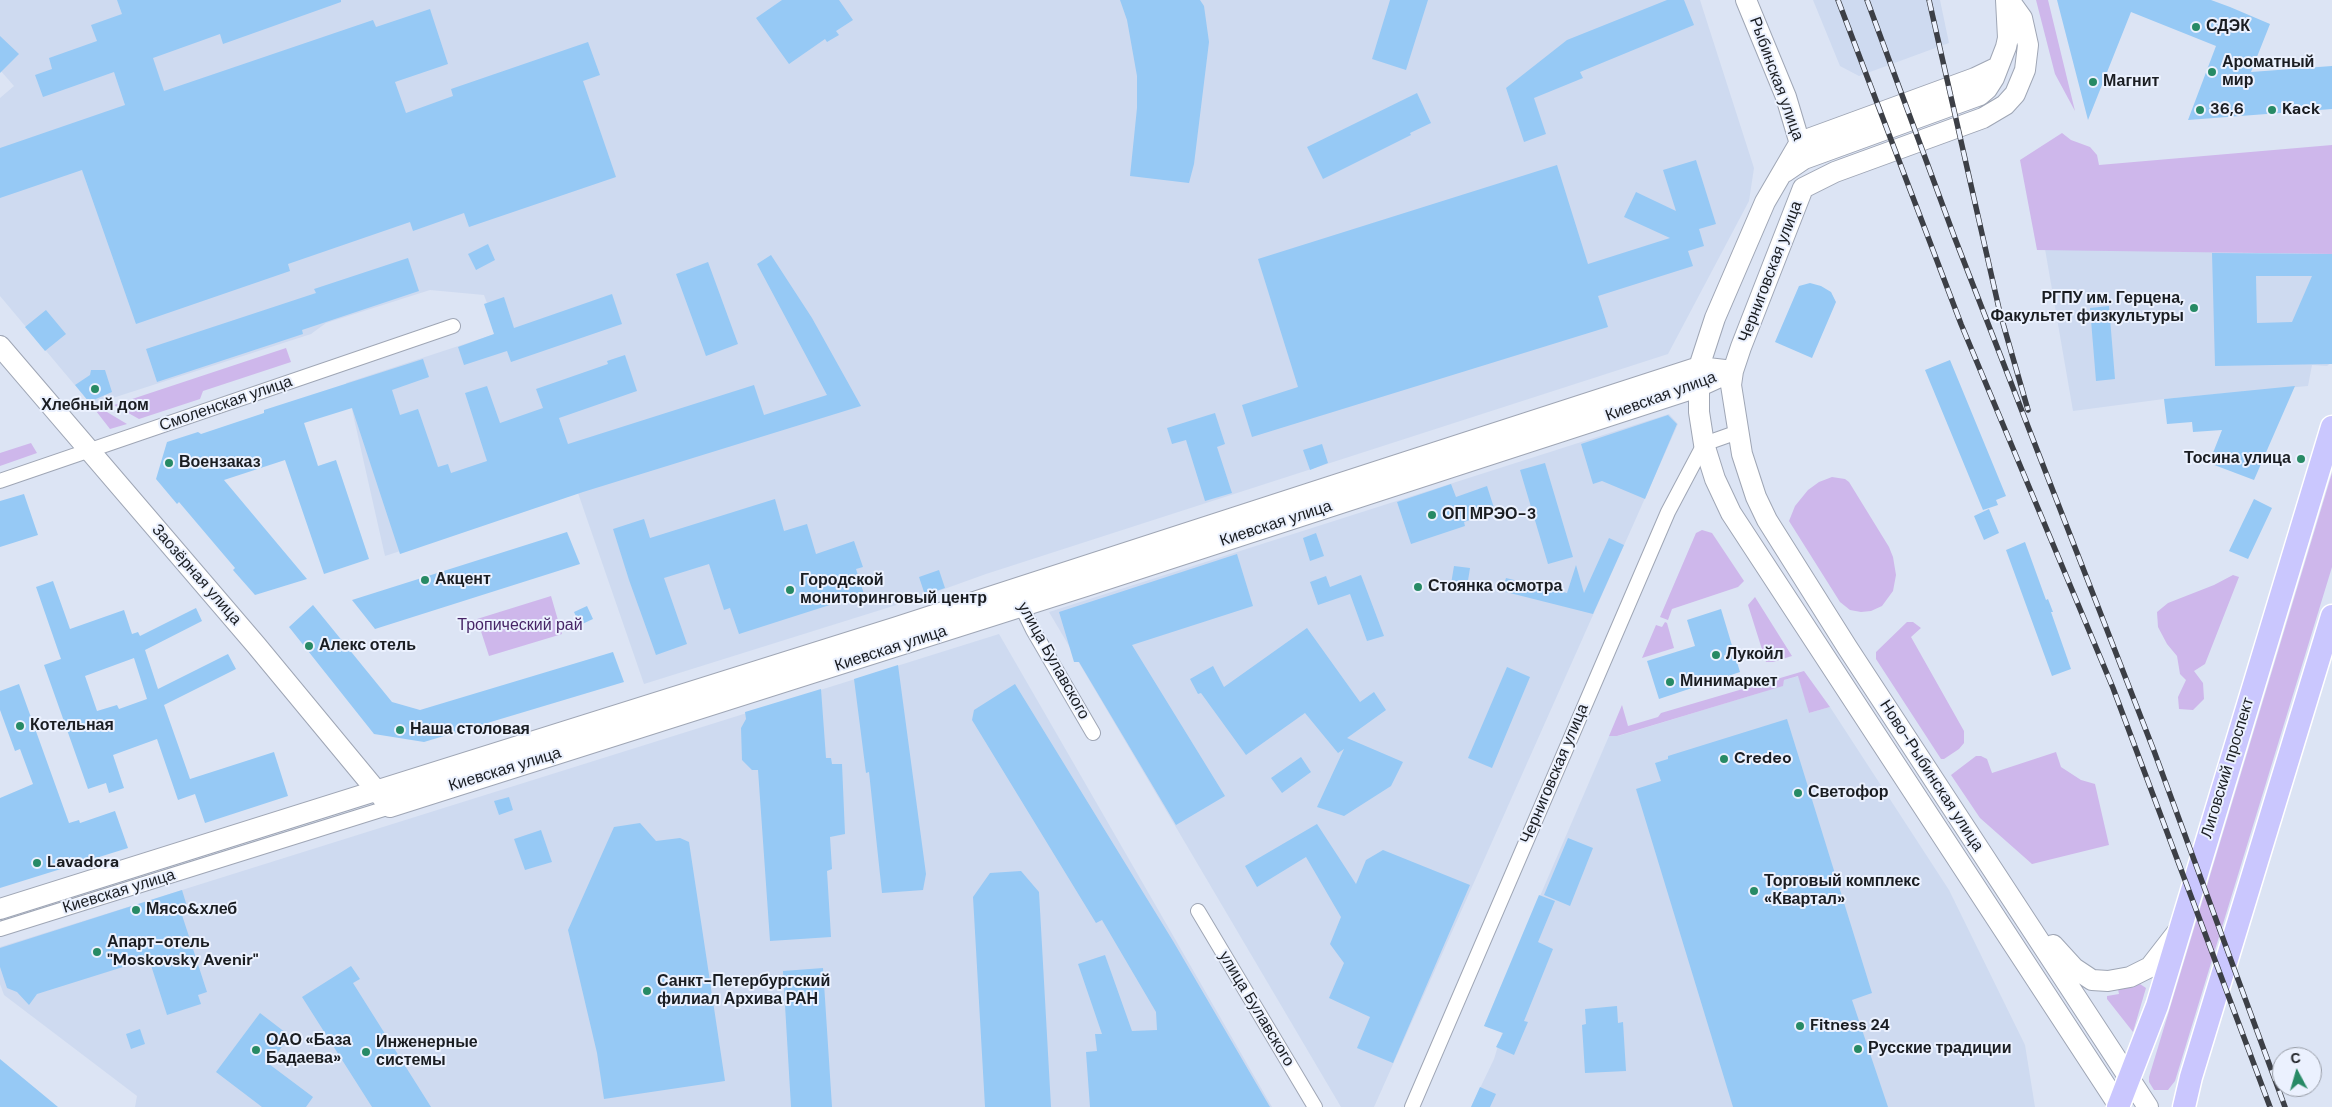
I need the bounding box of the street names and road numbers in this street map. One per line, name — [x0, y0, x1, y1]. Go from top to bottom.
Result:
street label: Рыбинская улица — [1745, 15, 1807, 143]
street label: Черниговская улица — [1735, 198, 1807, 346]
street label: Киевская улица — [1603, 368, 1719, 426]
street label: Смоленская улица — [157, 372, 295, 436]
street label: Киевская улица — [1218, 497, 1334, 551]
street label: Заозёрная улица — [147, 521, 245, 629]
street label: улица Булавского — [1013, 599, 1093, 723]
street label: Киевская улица — [833, 622, 949, 676]
street label: Лиговский проспект — [2198, 695, 2258, 841]
street label: Ново-Рыбинская улица — [1875, 697, 1987, 855]
street label: Черниговская улица — [1517, 701, 1593, 847]
street label: Киевская улица — [446, 744, 564, 796]
street label: Киевская улица — [60, 866, 178, 918]
street label: улица Булавского — [1214, 948, 1298, 1070]

